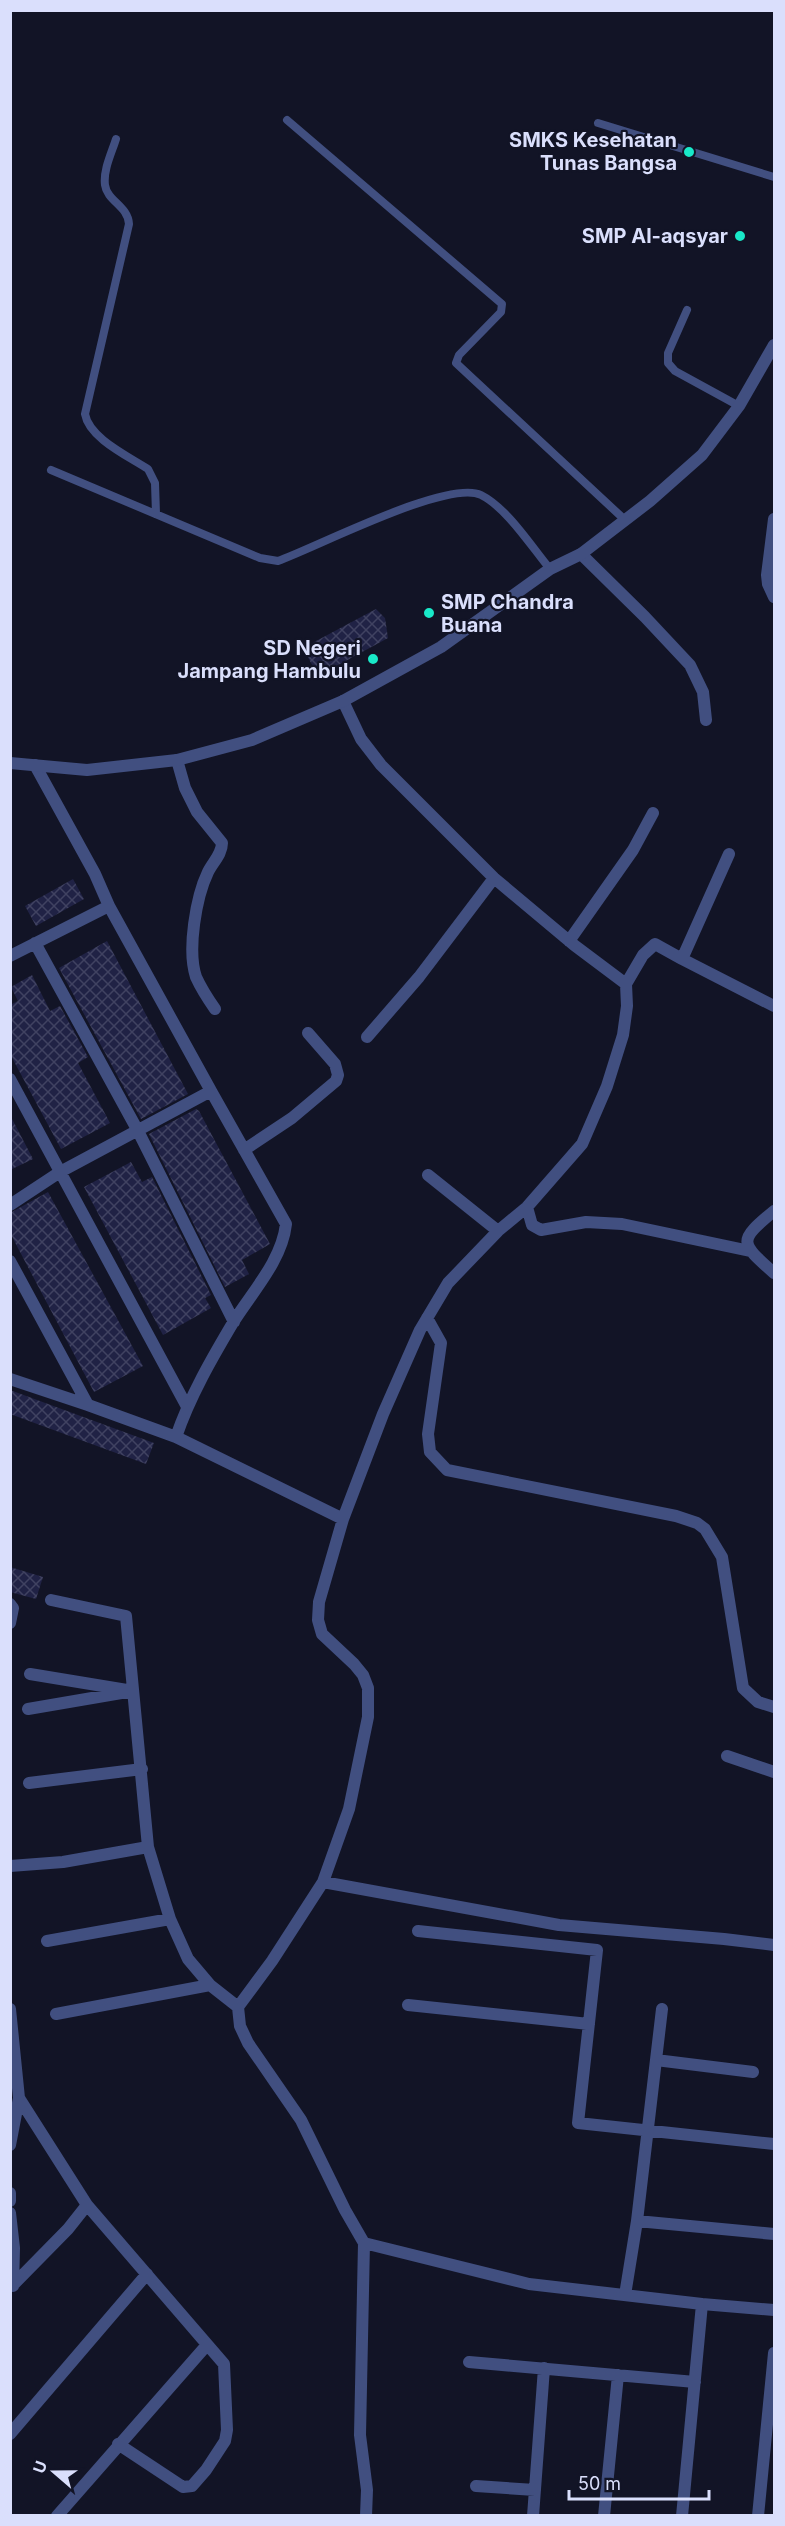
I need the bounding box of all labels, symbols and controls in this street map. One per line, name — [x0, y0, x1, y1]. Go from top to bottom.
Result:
place label: SMKS Kesehatan Tunas Bangsa — [509, 128, 677, 175]
marker: SMKS Kesehatan Tunas Bangsa — [682, 145, 696, 159]
place label: SMP Al-aqsyar — [582, 224, 728, 248]
marker: SMP Al-aqsyar — [733, 229, 747, 243]
place label: SMP Chandra Buana — [441, 590, 574, 637]
marker: SMP Chandra Buana — [422, 606, 436, 620]
place label: SD Negeri Jampang Hambulu — [177, 636, 361, 683]
marker: SD Negeri Jampang Hambulu — [366, 652, 380, 666]
north arrow — [24, 2442, 84, 2502]
text: U — [29, 2458, 51, 2476]
scale bar — [569, 2463, 708, 2501]
text: 50 m — [578, 2473, 621, 2494]

